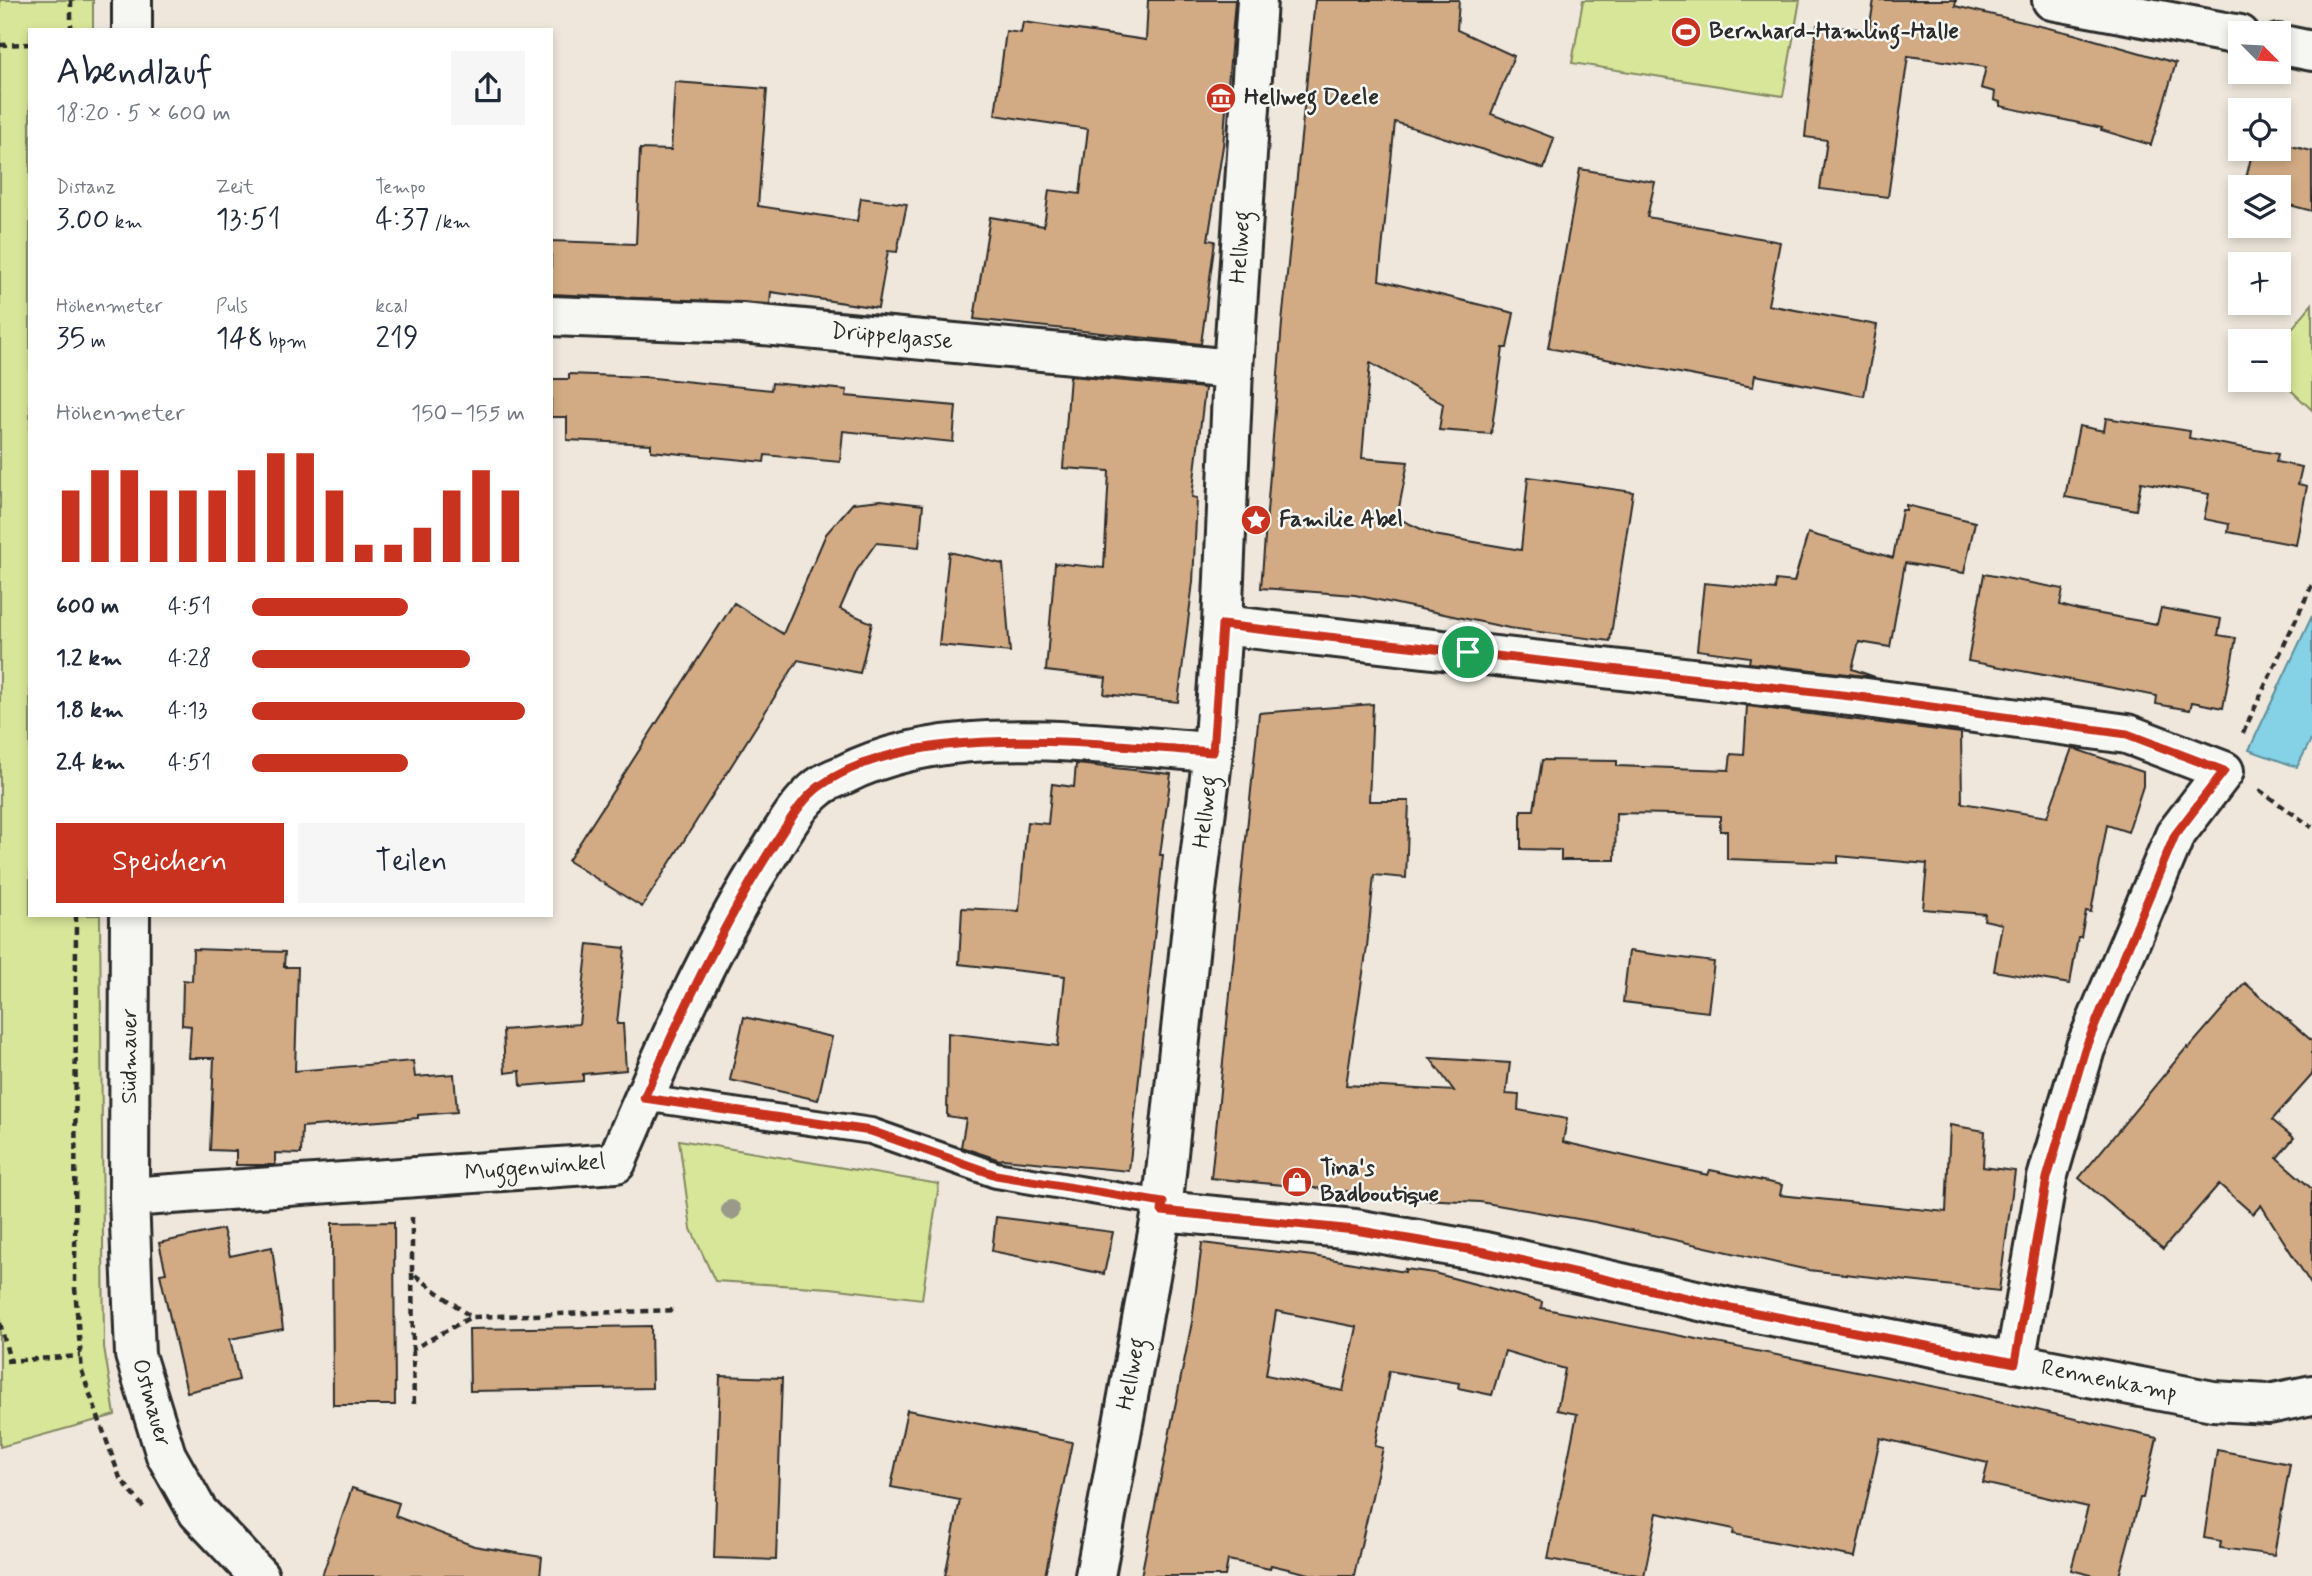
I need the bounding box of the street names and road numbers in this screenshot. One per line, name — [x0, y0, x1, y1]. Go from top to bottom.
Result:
street label: Hellweg — [1223, 209, 1261, 285]
street label: Drüppelgasse — [830, 317, 954, 357]
street label: Hellweg — [1187, 774, 1227, 850]
street label: Südmauer — [115, 1008, 145, 1104]
street label: Muggenwinkel — [463, 1147, 607, 1191]
street label: Hellweg — [1110, 1335, 1156, 1413]
street label: Rennenkamp — [2038, 1353, 2180, 1409]
street label: Ostmauer — [124, 1356, 178, 1451]

